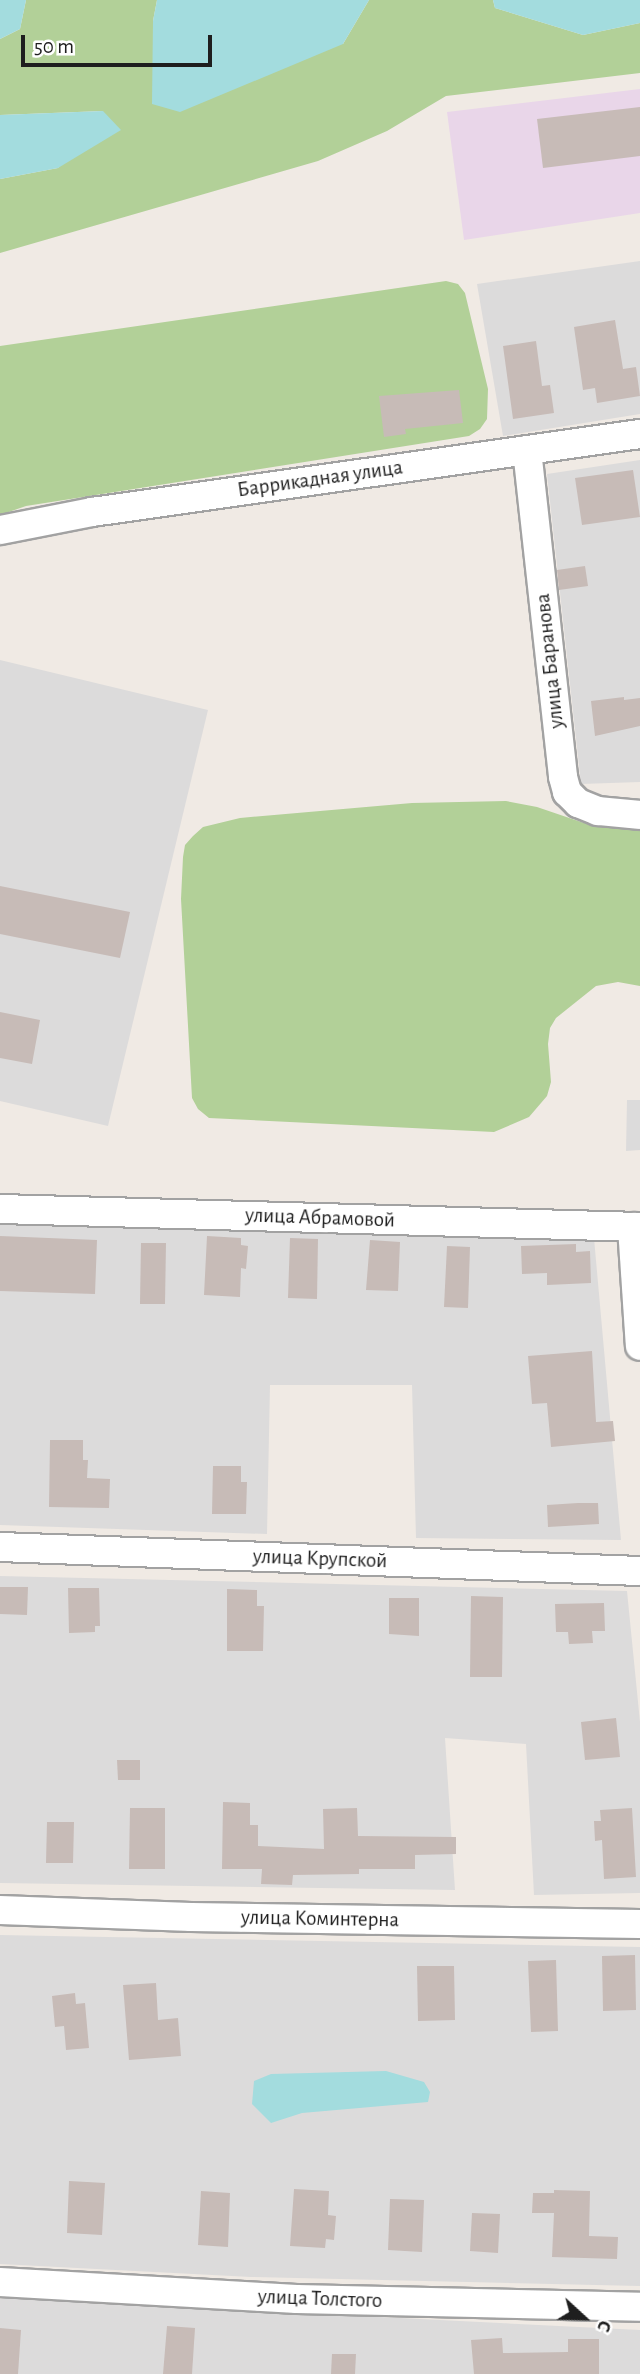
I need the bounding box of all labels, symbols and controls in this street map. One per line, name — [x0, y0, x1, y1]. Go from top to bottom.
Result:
scale bar — [24, 21, 215, 65]
text: 50 m — [34, 36, 74, 57]
street label: Баррикадная улица — [236, 455, 404, 503]
street label: улица Баранова — [530, 592, 570, 730]
street label: улица Абрамовой — [245, 1203, 395, 1233]
street label: улица Крупской — [252, 1544, 388, 1574]
street label: улица Коминтерна — [241, 1905, 399, 1933]
north arrow — [549, 2283, 619, 2353]
street label: улица Толстого — [257, 2284, 383, 2314]
text: С — [593, 2318, 615, 2334]

